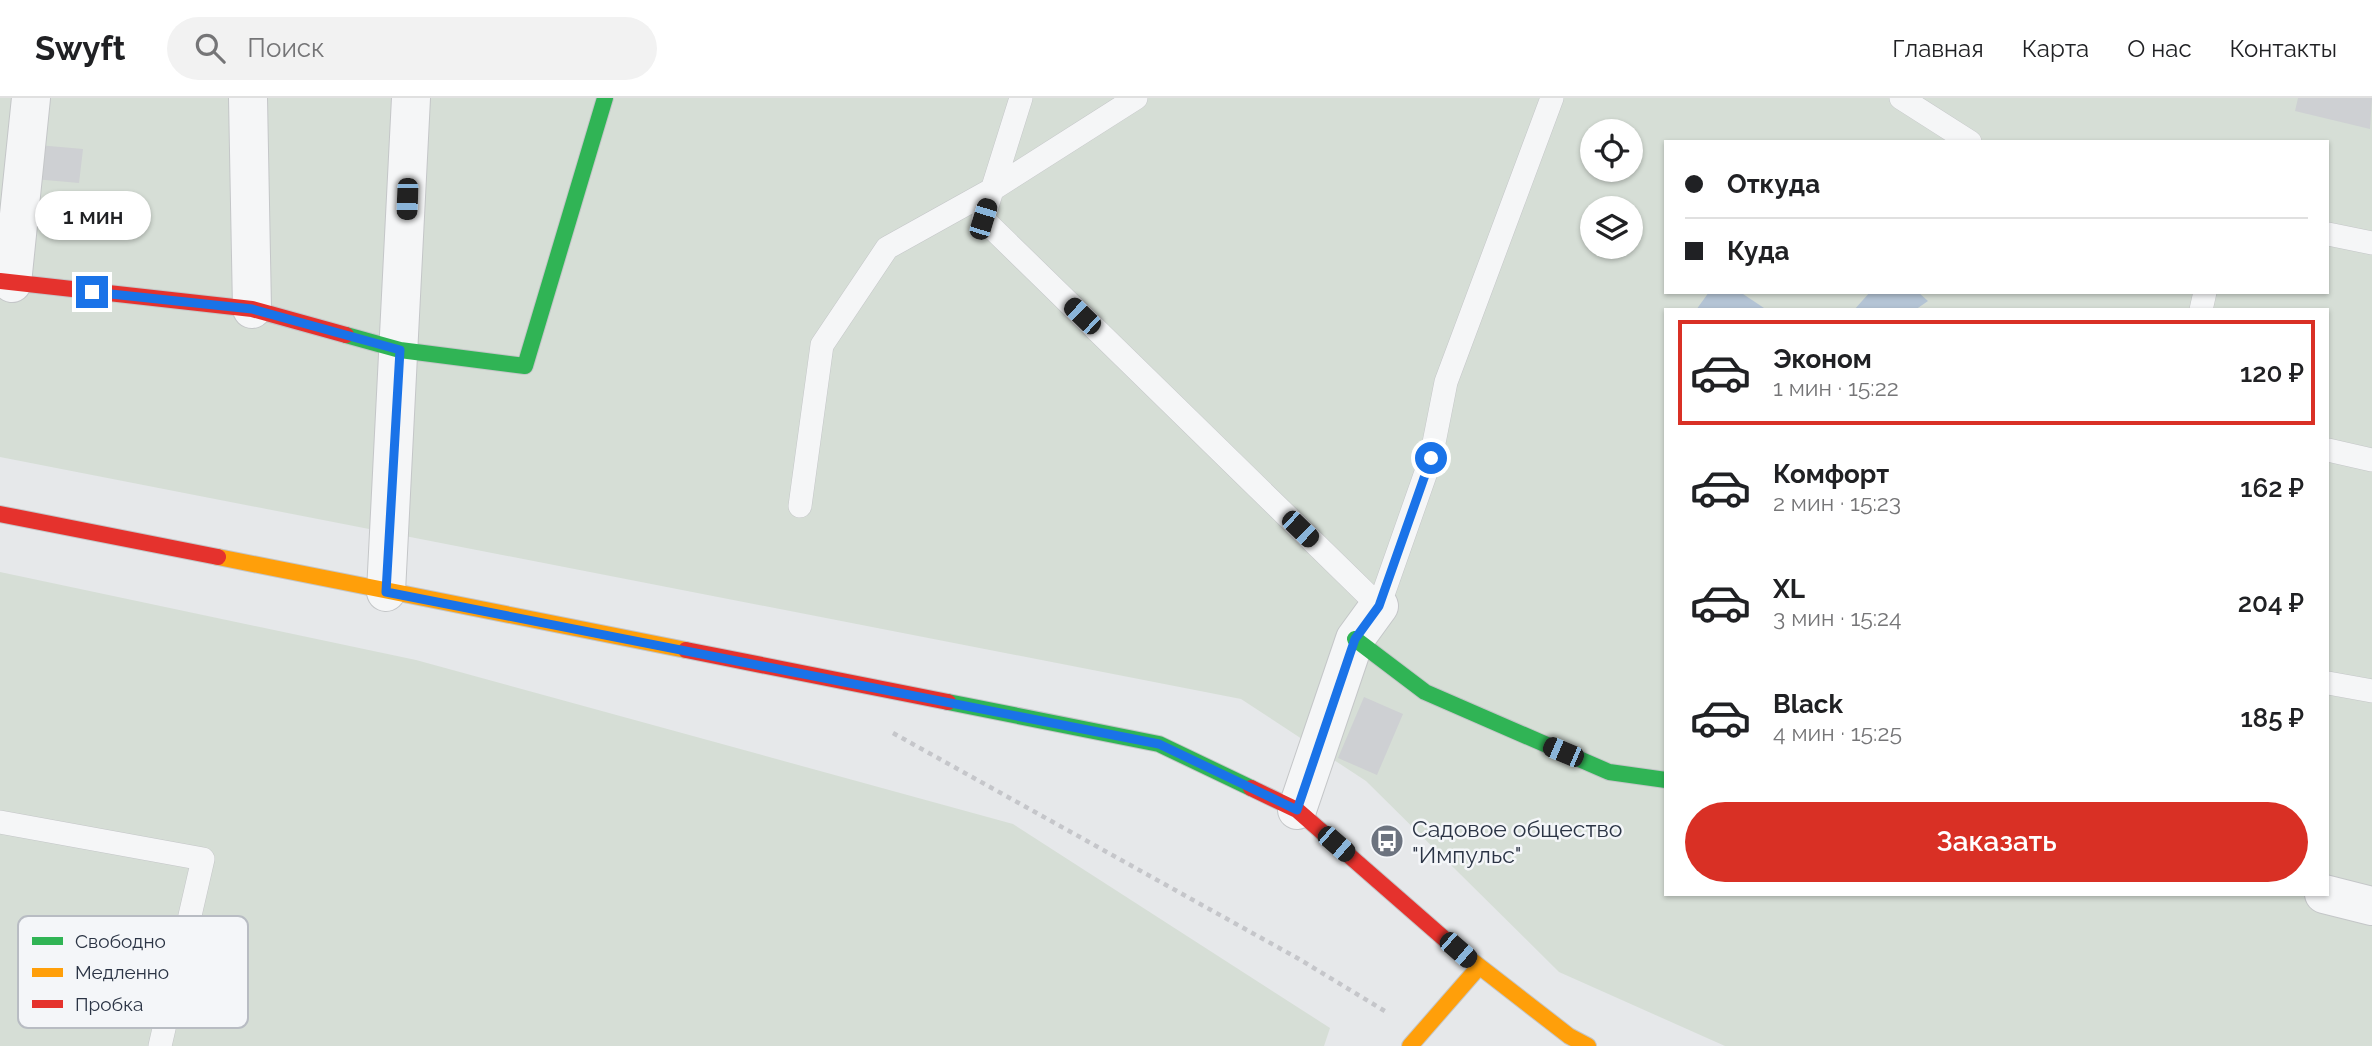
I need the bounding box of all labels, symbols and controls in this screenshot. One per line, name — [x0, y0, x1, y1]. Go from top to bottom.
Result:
search box — [167, 17, 657, 80]
text: Swyft — [35, 29, 125, 68]
icon: search — [191, 29, 229, 67]
text: Поиск — [247, 33, 325, 63]
text: Главная — [1892, 34, 1984, 63]
text: Карта — [2022, 34, 2089, 63]
text: О нас — [2127, 34, 2192, 63]
text: Контакты — [2230, 34, 2337, 63]
map controls — [1580, 119, 1643, 259]
button: locate — [1580, 119, 1643, 182]
text: Откуда — [1727, 169, 1820, 199]
car — [396, 178, 419, 220]
callout: 1 мин — [34, 190, 150, 240]
car — [967, 196, 1000, 242]
button: layers — [1580, 196, 1643, 259]
text: 1 мин — [63, 202, 123, 229]
text: Куда — [1727, 236, 1790, 266]
route end — [76, 276, 108, 308]
car — [1060, 294, 1105, 338]
icon: car — [1689, 341, 1752, 404]
text: Эконом — [1773, 344, 1872, 374]
text: 120 ₽ — [2240, 358, 2304, 388]
text: 1 мин · 15:22 — [1773, 374, 1899, 401]
route start — [1415, 442, 1447, 474]
icon: car — [1689, 456, 1752, 519]
text: Комфорт — [1773, 459, 1889, 489]
text: 162 ₽ — [2240, 473, 2304, 503]
text: 2 мин · 15:23 — [1773, 489, 1901, 516]
car — [1278, 507, 1323, 551]
icon: car — [1689, 571, 1752, 634]
text: XL — [1773, 574, 1805, 604]
text: 204 ₽ — [2238, 588, 2304, 618]
text: 3 мин · 15:24 — [1773, 604, 1902, 631]
icon: car — [1689, 686, 1752, 749]
text: Black — [1773, 689, 1843, 719]
text: 185 ₽ — [2240, 703, 2304, 733]
text: 4 мин · 15:25 — [1773, 719, 1902, 746]
car — [1540, 734, 1587, 770]
button: Заказать — [1685, 802, 2308, 882]
place label: Садовое общество "Импульс" — [1412, 815, 1622, 868]
car — [1314, 822, 1359, 866]
bus stop icon: Садовое общество "Импульс" — [1368, 822, 1406, 860]
legend — [18, 916, 248, 1028]
car — [1436, 928, 1481, 972]
text: Свободно — [75, 930, 166, 952]
text: Медленно — [75, 961, 169, 983]
text: Пробка — [75, 993, 143, 1015]

